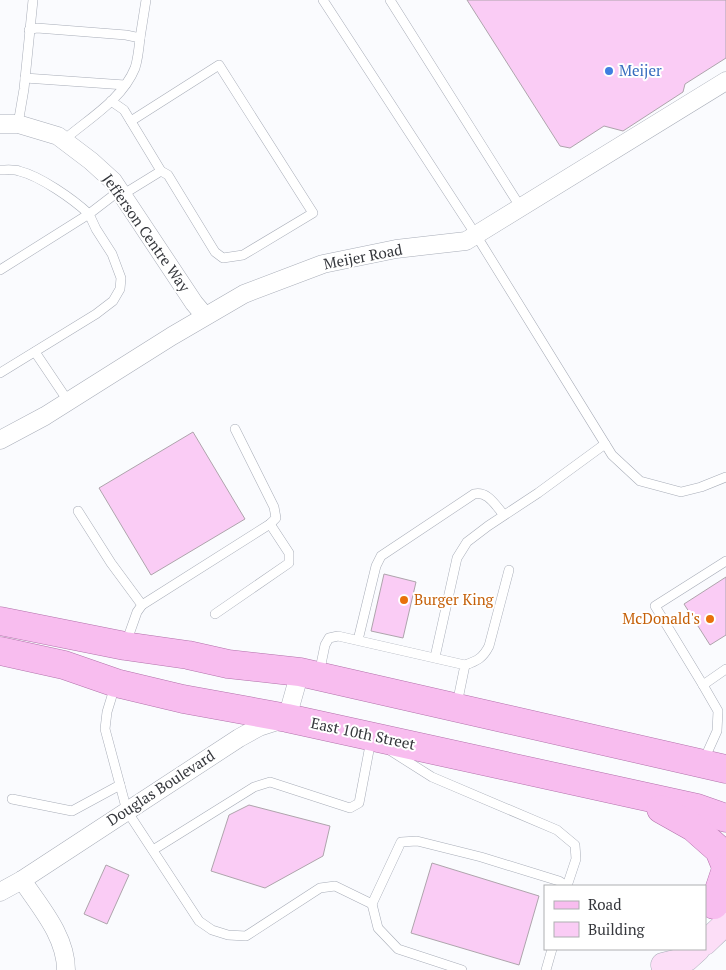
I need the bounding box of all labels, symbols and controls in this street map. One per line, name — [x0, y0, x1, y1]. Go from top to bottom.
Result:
place label: Meijer — [619, 60, 662, 80]
marker: Meijer — [603, 65, 615, 77]
street label: Jefferson Centre Way — [99, 169, 195, 296]
street label: Meijer Road — [322, 239, 404, 273]
place label: Burger King — [414, 589, 495, 609]
marker: Burger King — [398, 594, 410, 606]
place label: McDonald's — [622, 608, 700, 628]
marker: McDonald's — [704, 613, 716, 625]
street label: East 10th Street — [309, 712, 418, 754]
street label: Douglas Boulevard — [103, 745, 218, 830]
legend — [544, 885, 706, 950]
text: Road — [588, 894, 621, 914]
text: Building — [588, 919, 646, 939]

